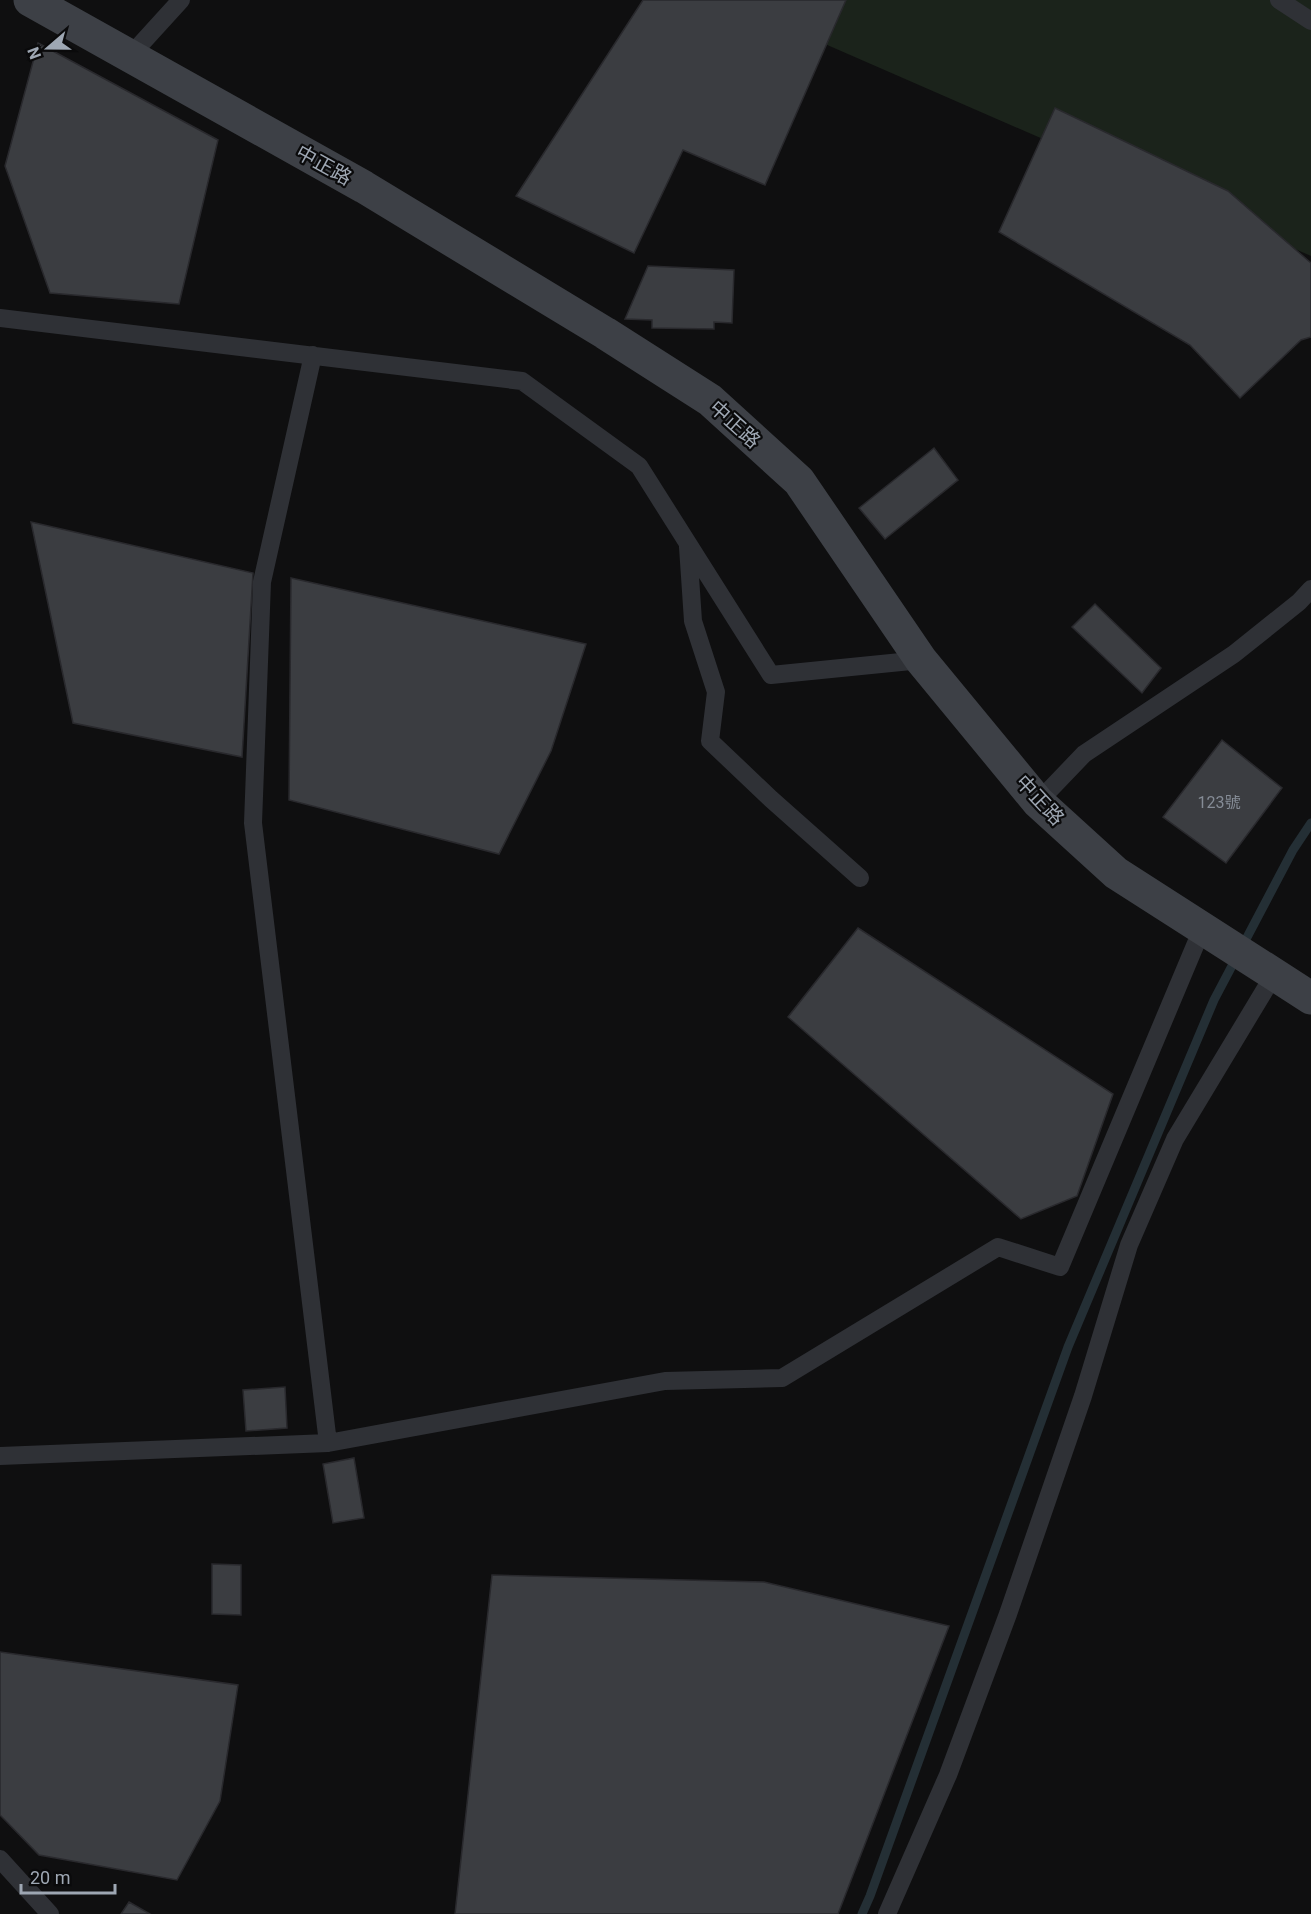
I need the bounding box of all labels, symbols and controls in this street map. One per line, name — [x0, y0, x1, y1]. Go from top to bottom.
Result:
north arrow — [18, 18, 78, 78]
text: N — [24, 44, 45, 62]
street label: 中正路 — [292, 140, 356, 190]
street label: 中正路 — [705, 395, 765, 453]
street label: 中正路 — [1011, 770, 1069, 830]
house number: 123號 — [1198, 793, 1240, 812]
scale bar — [21, 1857, 116, 1895]
text: 20 m — [30, 1867, 70, 1888]

